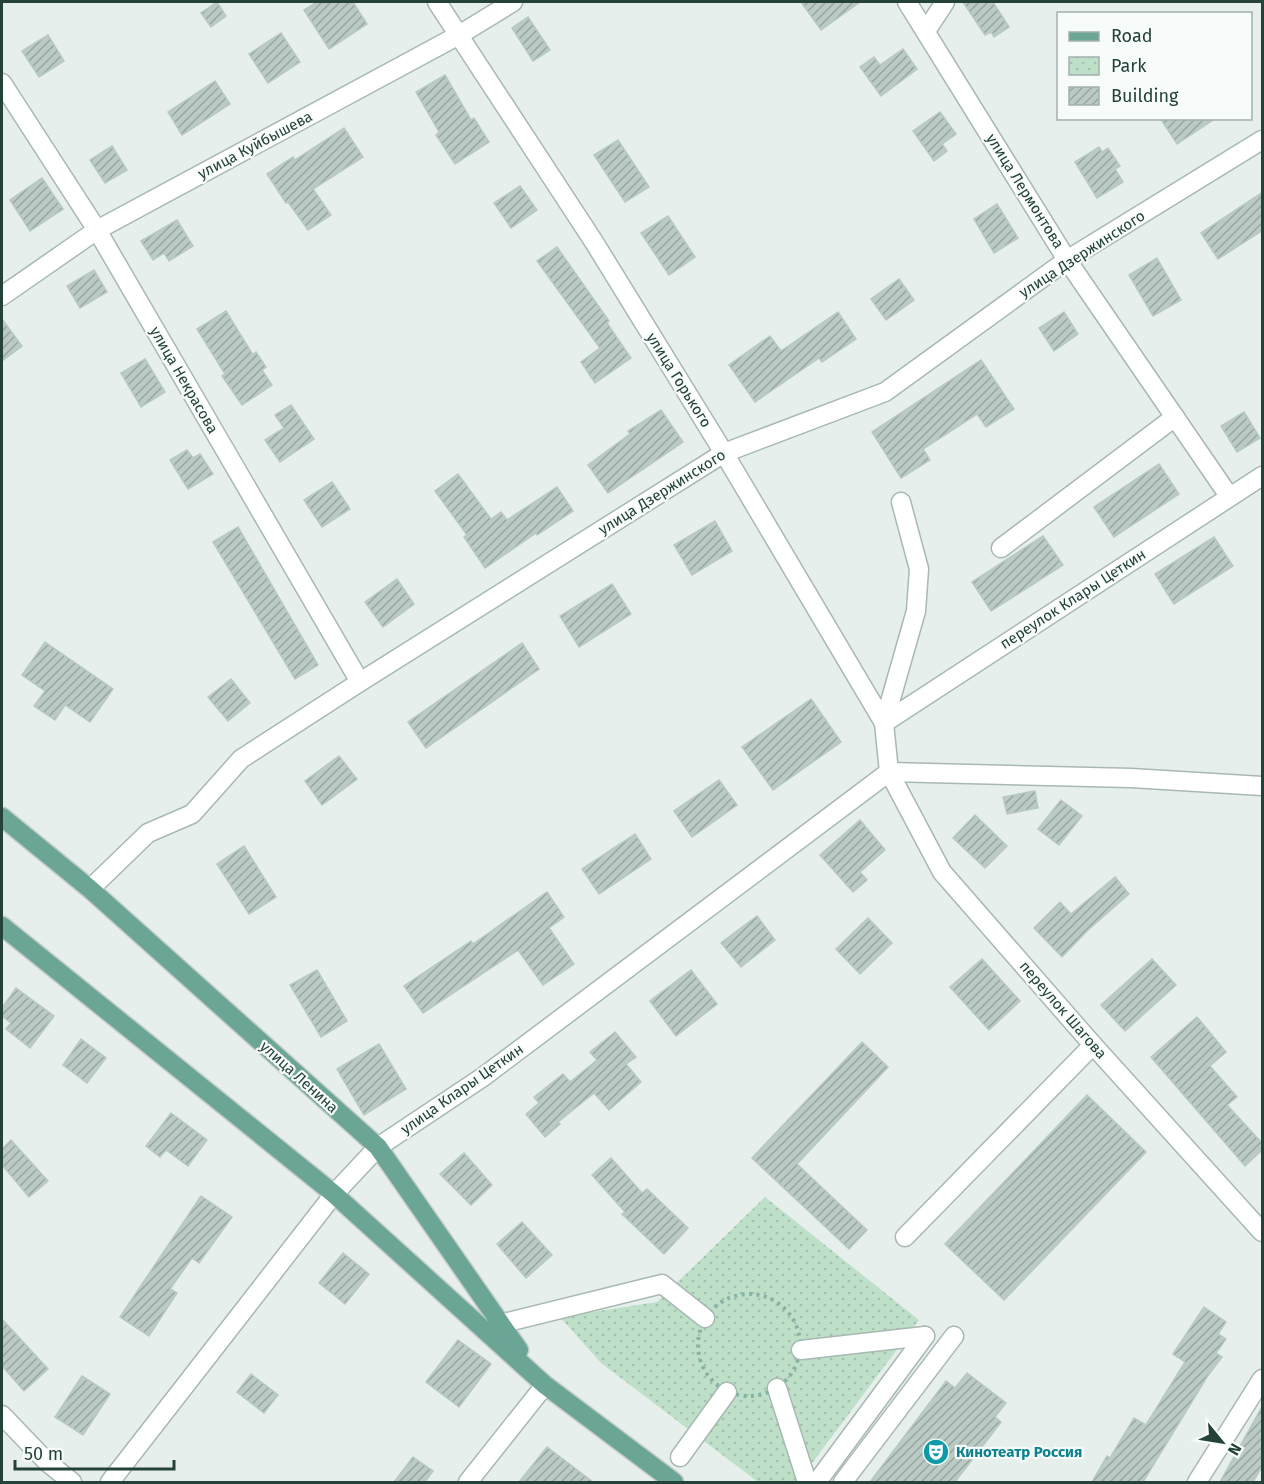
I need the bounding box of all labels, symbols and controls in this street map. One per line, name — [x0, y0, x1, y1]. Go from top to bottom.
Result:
legend — [1057, 12, 1252, 120]
text: Road — [1111, 25, 1153, 47]
text: Park — [1111, 55, 1147, 77]
text: Building — [1111, 85, 1179, 107]
street label: улица Куйбышева — [195, 107, 315, 183]
street label: улица Лермонтова — [982, 130, 1068, 252]
street label: улица Дзержинского — [1016, 207, 1148, 301]
street label: улица Некрасова — [146, 323, 222, 437]
street label: улица Горького — [643, 329, 715, 431]
street label: улица Дзержинского — [595, 446, 729, 538]
street label: переулок Клары Цеткин — [997, 545, 1149, 653]
street label: переулок Шагова — [1016, 957, 1110, 1063]
street label: улица Ленина — [256, 1037, 342, 1117]
street label: улица Клары Цеткин — [397, 1040, 527, 1138]
north arrow — [1192, 1412, 1252, 1472]
scale bar — [15, 1433, 174, 1471]
theatre icon: Кинотеатр Россия — [921, 1437, 951, 1467]
text: N — [1224, 1440, 1245, 1459]
text: 50 m — [24, 1443, 63, 1465]
place label: Кинотеатр Россия — [956, 1443, 1082, 1461]

